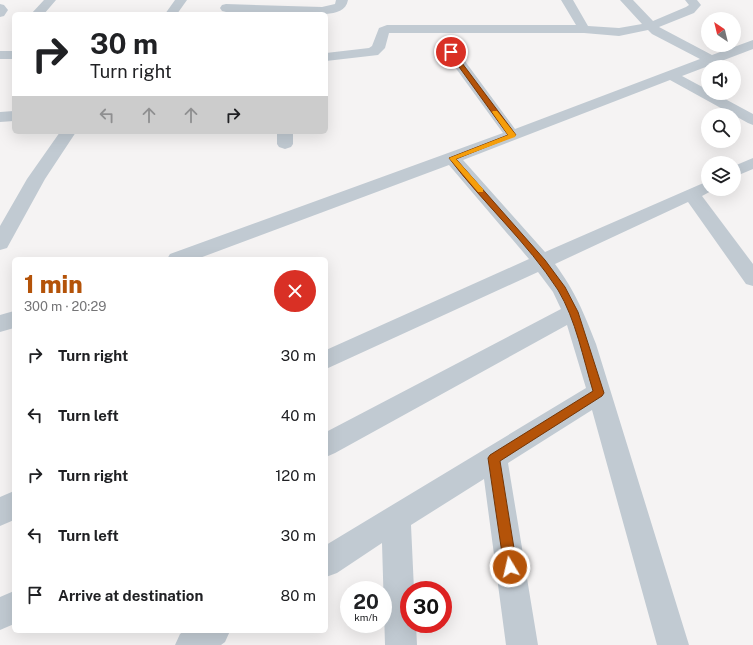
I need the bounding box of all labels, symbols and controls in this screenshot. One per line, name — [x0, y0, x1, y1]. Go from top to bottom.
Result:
north arrow — [701, 12, 741, 52]
map controls — [701, 12, 741, 196]
text: 30 m — [90, 27, 158, 60]
icon: right — [24, 28, 76, 80]
pin — [434, 35, 468, 69]
icon: arrive — [440, 41, 462, 63]
button: sound — [701, 60, 741, 100]
text: Turn right — [90, 61, 172, 82]
icon: left — [96, 104, 118, 126]
icon: ahead — [138, 104, 160, 126]
icon: ahead — [180, 104, 202, 126]
icon: right — [222, 104, 244, 126]
button: search — [701, 108, 741, 148]
button: layers — [701, 156, 741, 196]
text: 1 min — [24, 270, 83, 298]
button: close — [274, 270, 316, 312]
text: 300 m · 20:29 — [24, 299, 106, 314]
icon: right — [24, 344, 46, 366]
text: Turn right — [58, 347, 128, 364]
text: 30 m — [281, 347, 316, 364]
icon: left — [24, 404, 46, 426]
text: Turn left — [58, 407, 119, 424]
text: 40 m — [281, 407, 316, 424]
icon: right — [24, 464, 46, 486]
text: Turn right — [58, 467, 128, 484]
text: 120 m — [275, 467, 316, 484]
icon: left — [24, 524, 46, 546]
text: Turn left — [58, 527, 119, 544]
text: 30 m — [281, 527, 316, 544]
position arrow — [489, 546, 531, 588]
speed limit sign: 30 — [400, 581, 452, 633]
icon: arrive — [24, 584, 46, 606]
text: Arrive at destination — [58, 587, 203, 604]
text: 80 m — [281, 587, 316, 604]
text: 20 — [353, 590, 379, 614]
text: km/h — [354, 611, 378, 623]

